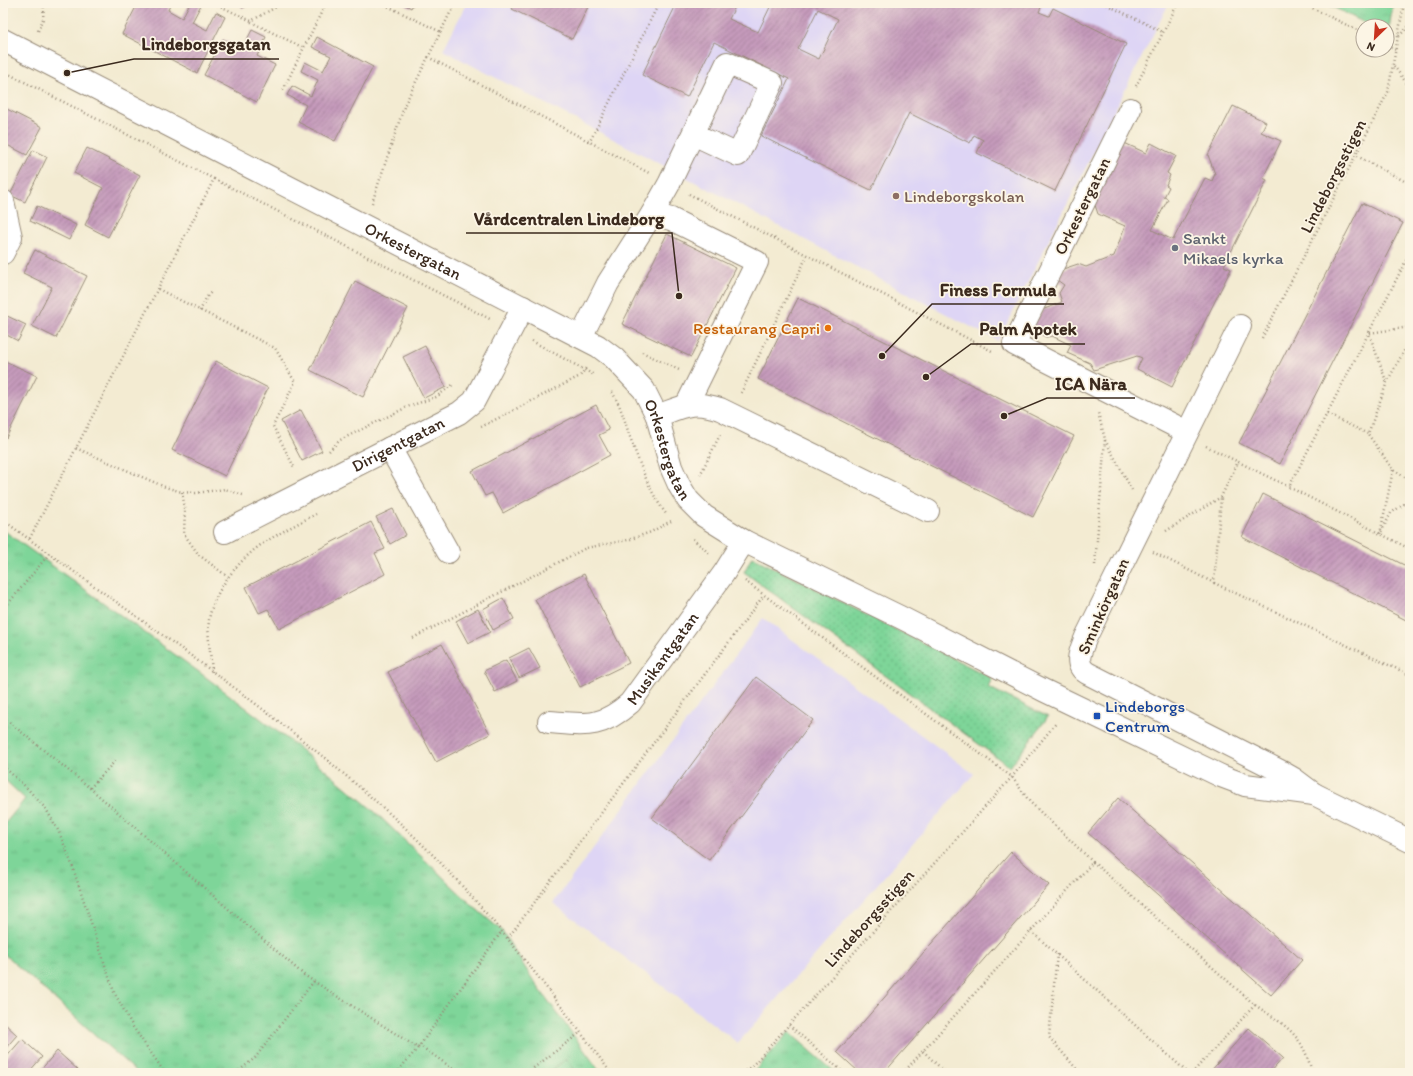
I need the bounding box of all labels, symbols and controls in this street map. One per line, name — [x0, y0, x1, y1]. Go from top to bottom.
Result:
north arrow — [1355, 18, 1395, 58]
callout: Lindeborgsgatan — [134, 29, 279, 59]
text: Lindeborgsgatan — [141, 33, 271, 55]
text: N — [1365, 39, 1377, 54]
street label: Lindeborgsstigen — [1296, 115, 1370, 236]
street label: Orkestergatan — [1050, 154, 1114, 258]
place label: Lindeborgskolan — [904, 186, 1025, 206]
marker: Lindeborgskolan — [891, 191, 901, 201]
callout: Vårdcentralen Lindeborg — [466, 203, 672, 233]
text: Vårdcentralen Lindeborg — [474, 208, 665, 230]
street label: Orkestergatan — [361, 218, 465, 284]
place label: Sankt Mikaels kyrka — [1183, 228, 1284, 268]
marker: Sankt Mikaels kyrka — [1170, 243, 1180, 253]
callout: Finess Formula — [932, 274, 1064, 304]
text: Finess Formula — [940, 279, 1056, 301]
callout: Palm Apotek — [971, 314, 1085, 344]
place label: Restaurang Capri — [693, 318, 820, 338]
text: Palm Apotek — [979, 318, 1078, 340]
marker: Restaurang Capri — [823, 323, 833, 333]
callout: ICA Nära — [1047, 368, 1135, 398]
text: ICA Nära — [1055, 373, 1128, 395]
street label: Orkestergatan — [640, 395, 696, 503]
street label: Dirigentgatan — [348, 412, 448, 476]
street label: Sminkörgatan — [1073, 554, 1133, 657]
street label: Musikantgatan — [622, 607, 703, 709]
place label: Lindeborgs Centrum — [1105, 696, 1185, 736]
marker: Lindeborgs Centrum — [1092, 711, 1102, 721]
street label: Lindeborgsstigen — [820, 865, 918, 971]

